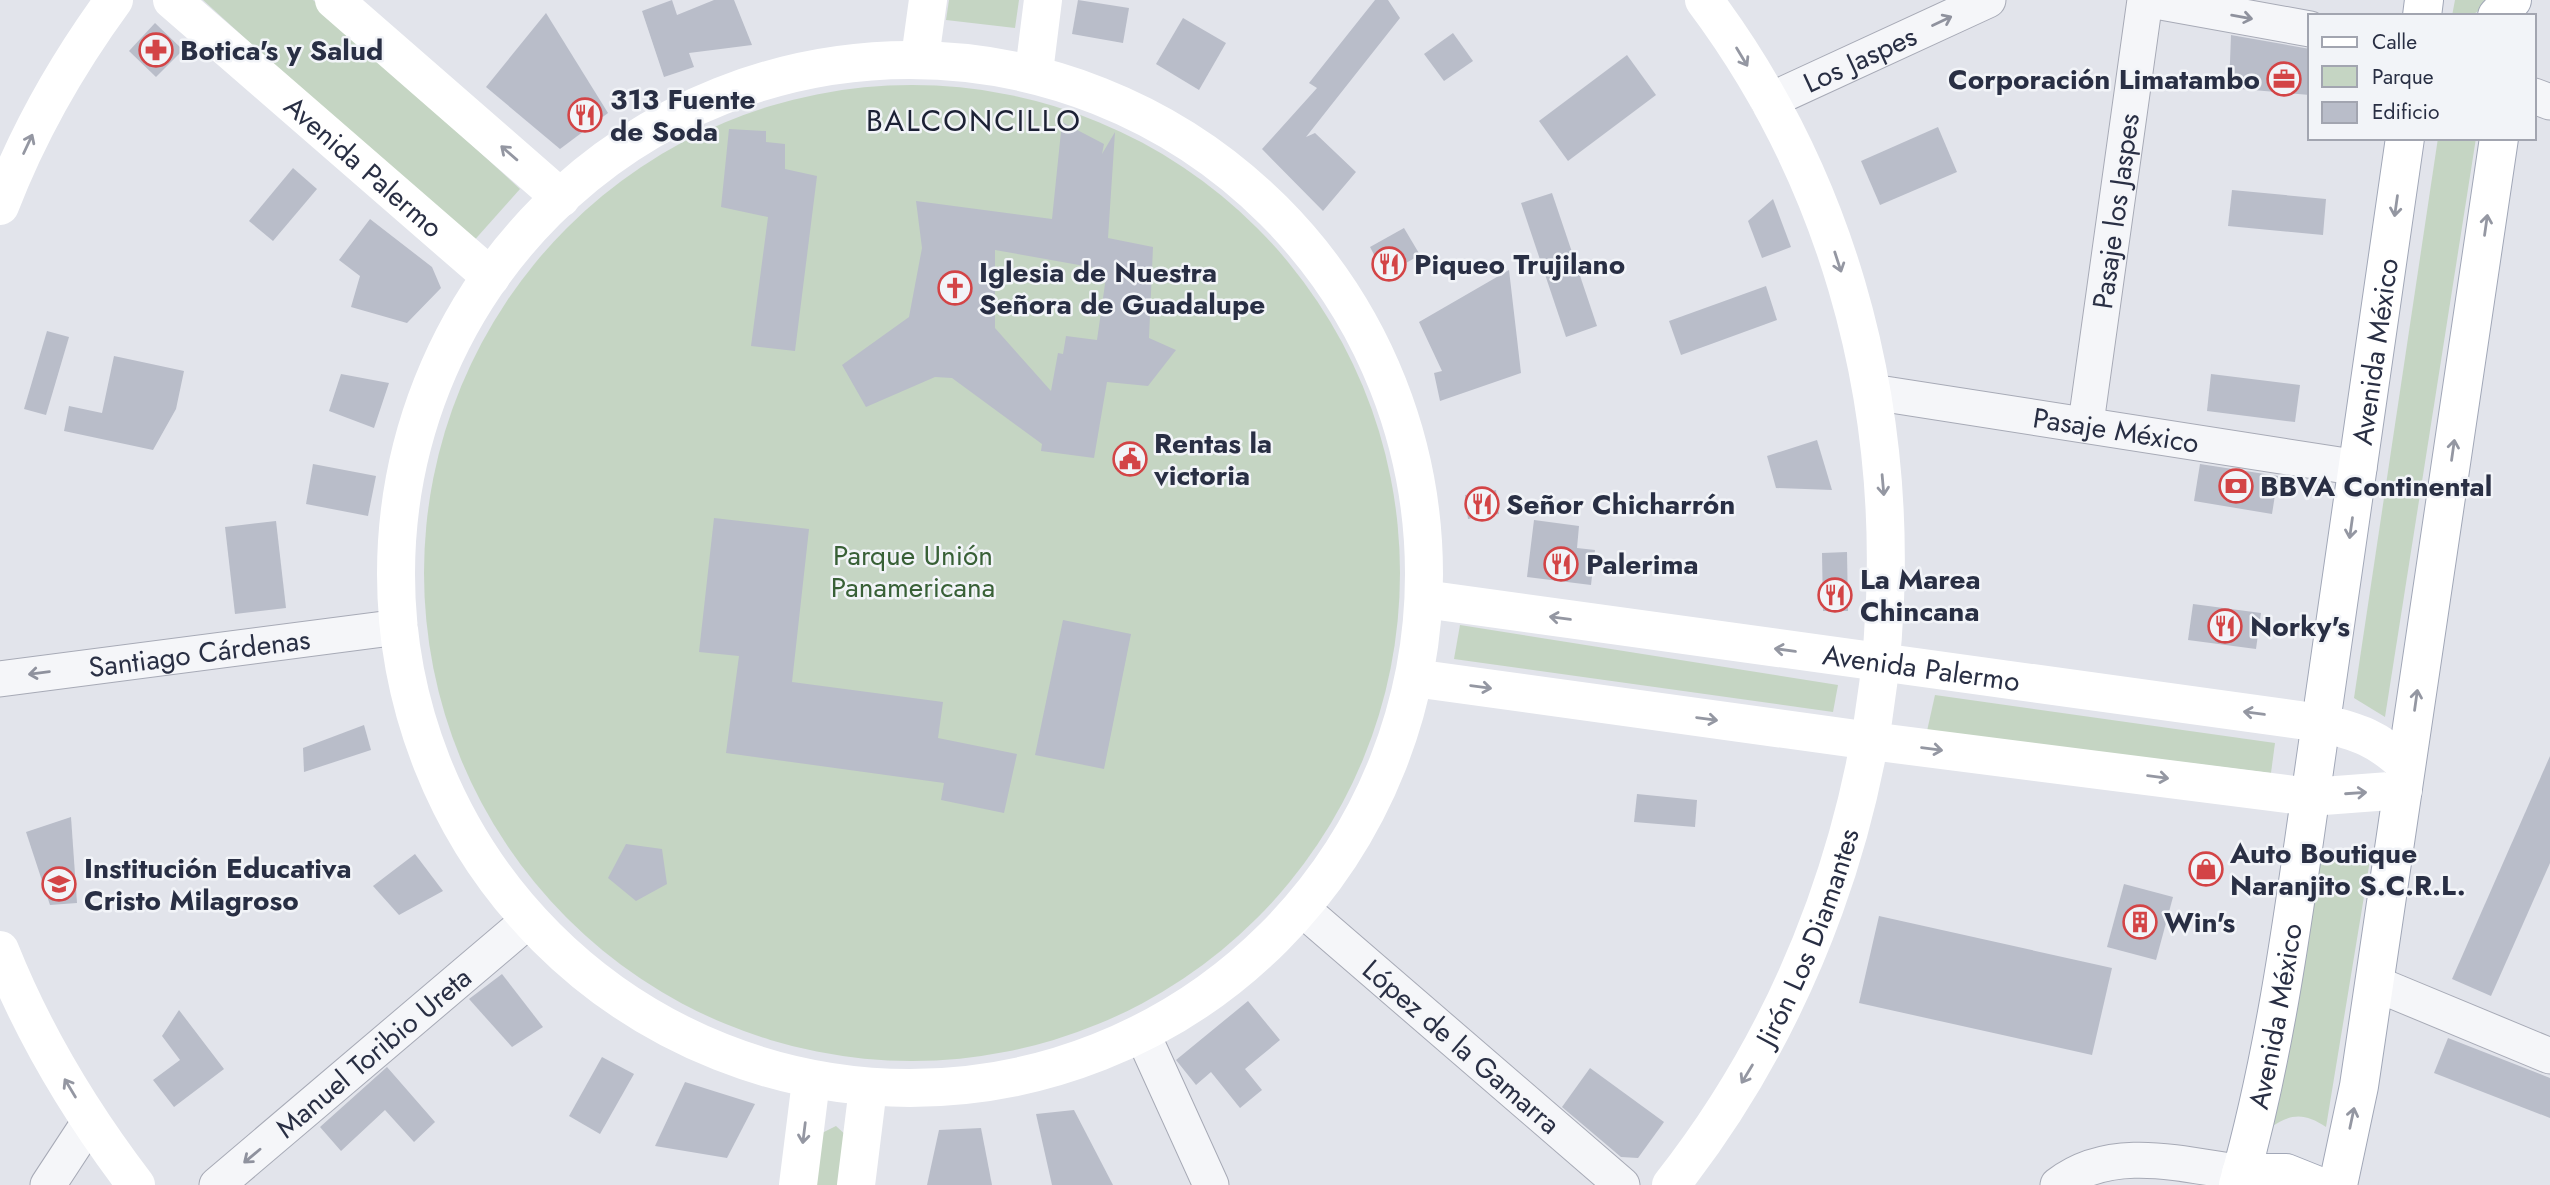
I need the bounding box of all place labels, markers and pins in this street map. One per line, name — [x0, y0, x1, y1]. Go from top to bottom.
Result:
place label: Botica's y Salud — [180, 30, 383, 71]
pharmacy icon: Botica's y Salud — [137, 31, 175, 69]
place label: Corporación Limatambo — [1948, 59, 2260, 100]
office icon: Corporación Limatambo — [2265, 60, 2303, 98]
place label: 313 Fuente de Soda — [610, 79, 756, 152]
restaurant icon: 313 Fuente de Soda — [566, 96, 604, 134]
place label: Piqueo Trujilano — [1414, 244, 1625, 285]
restaurant icon: Piqueo Trujilano — [1370, 245, 1408, 283]
place label: Iglesia de Nuestra Señora de Guadalupe — [979, 252, 1265, 325]
church icon: Iglesia de Nuestra Señora de Guadalupe — [936, 269, 974, 307]
place label: Rentas la victoria — [1153, 423, 1272, 496]
public building icon: Rentas la victoria — [1111, 440, 1149, 478]
place label: BBVA Continental — [2260, 466, 2492, 507]
bank icon: BBVA Continental — [2217, 467, 2255, 505]
place label: Señor Chicharrón — [1506, 484, 1735, 525]
restaurant icon: Señor Chicharrón — [1463, 485, 1501, 523]
place label: Palerima — [1586, 544, 1699, 585]
restaurant icon: Palerima — [1542, 545, 1580, 583]
place label: La Marea Chincana — [1860, 559, 1981, 632]
restaurant icon: La Marea Chincana — [1816, 576, 1854, 614]
place label: Norky's — [2250, 606, 2350, 647]
restaurant icon: Norky's — [2206, 607, 2244, 645]
place label: Auto Boutique Naranjito S.C.R.L. — [2229, 833, 2466, 906]
place label: Institución Educativa Cristo Milagroso — [84, 848, 352, 921]
shop icon: Auto Boutique Naranjito S.C.R.L. — [2187, 850, 2225, 888]
school or university icon: Institución Educativa Cristo Milagroso — [40, 865, 78, 903]
place label: Win's — [2164, 902, 2236, 943]
building icon: Win's — [2121, 903, 2159, 941]

